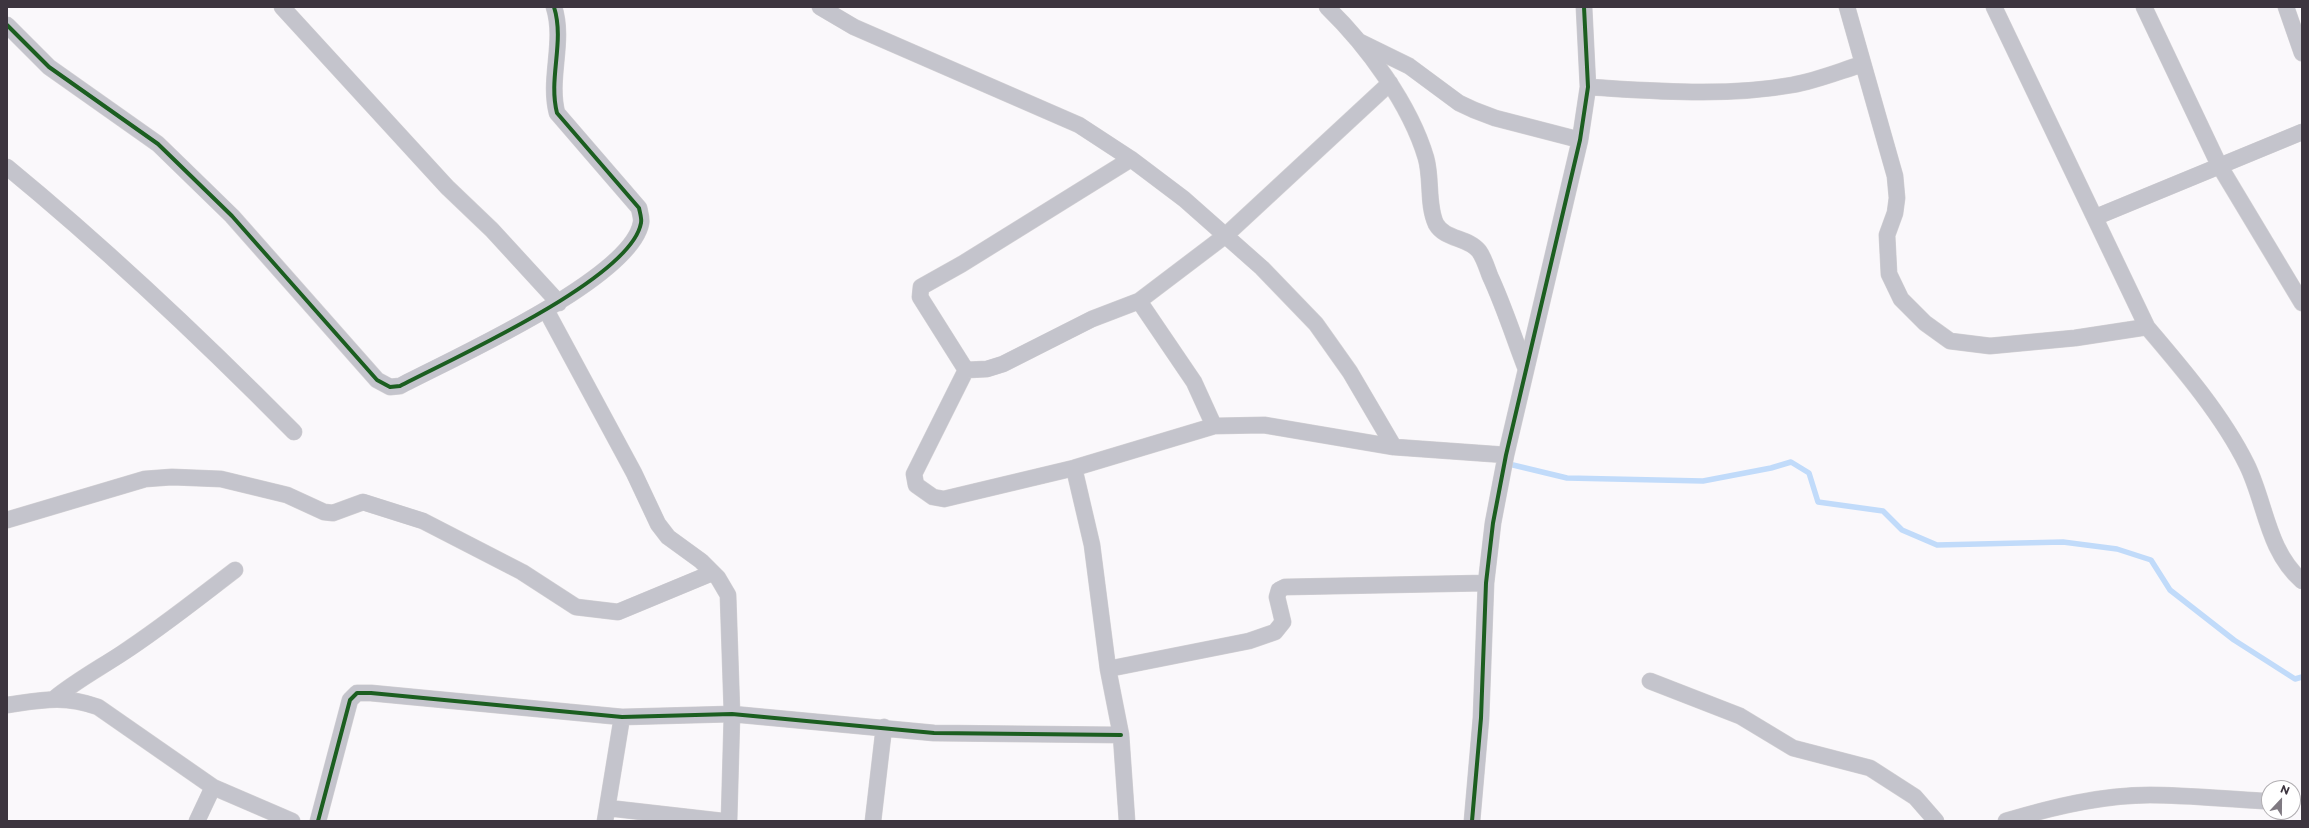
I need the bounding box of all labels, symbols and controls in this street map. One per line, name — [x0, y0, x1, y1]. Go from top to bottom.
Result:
north arrow — [2261, 780, 2301, 820]
text: N — [2278, 782, 2292, 798]

